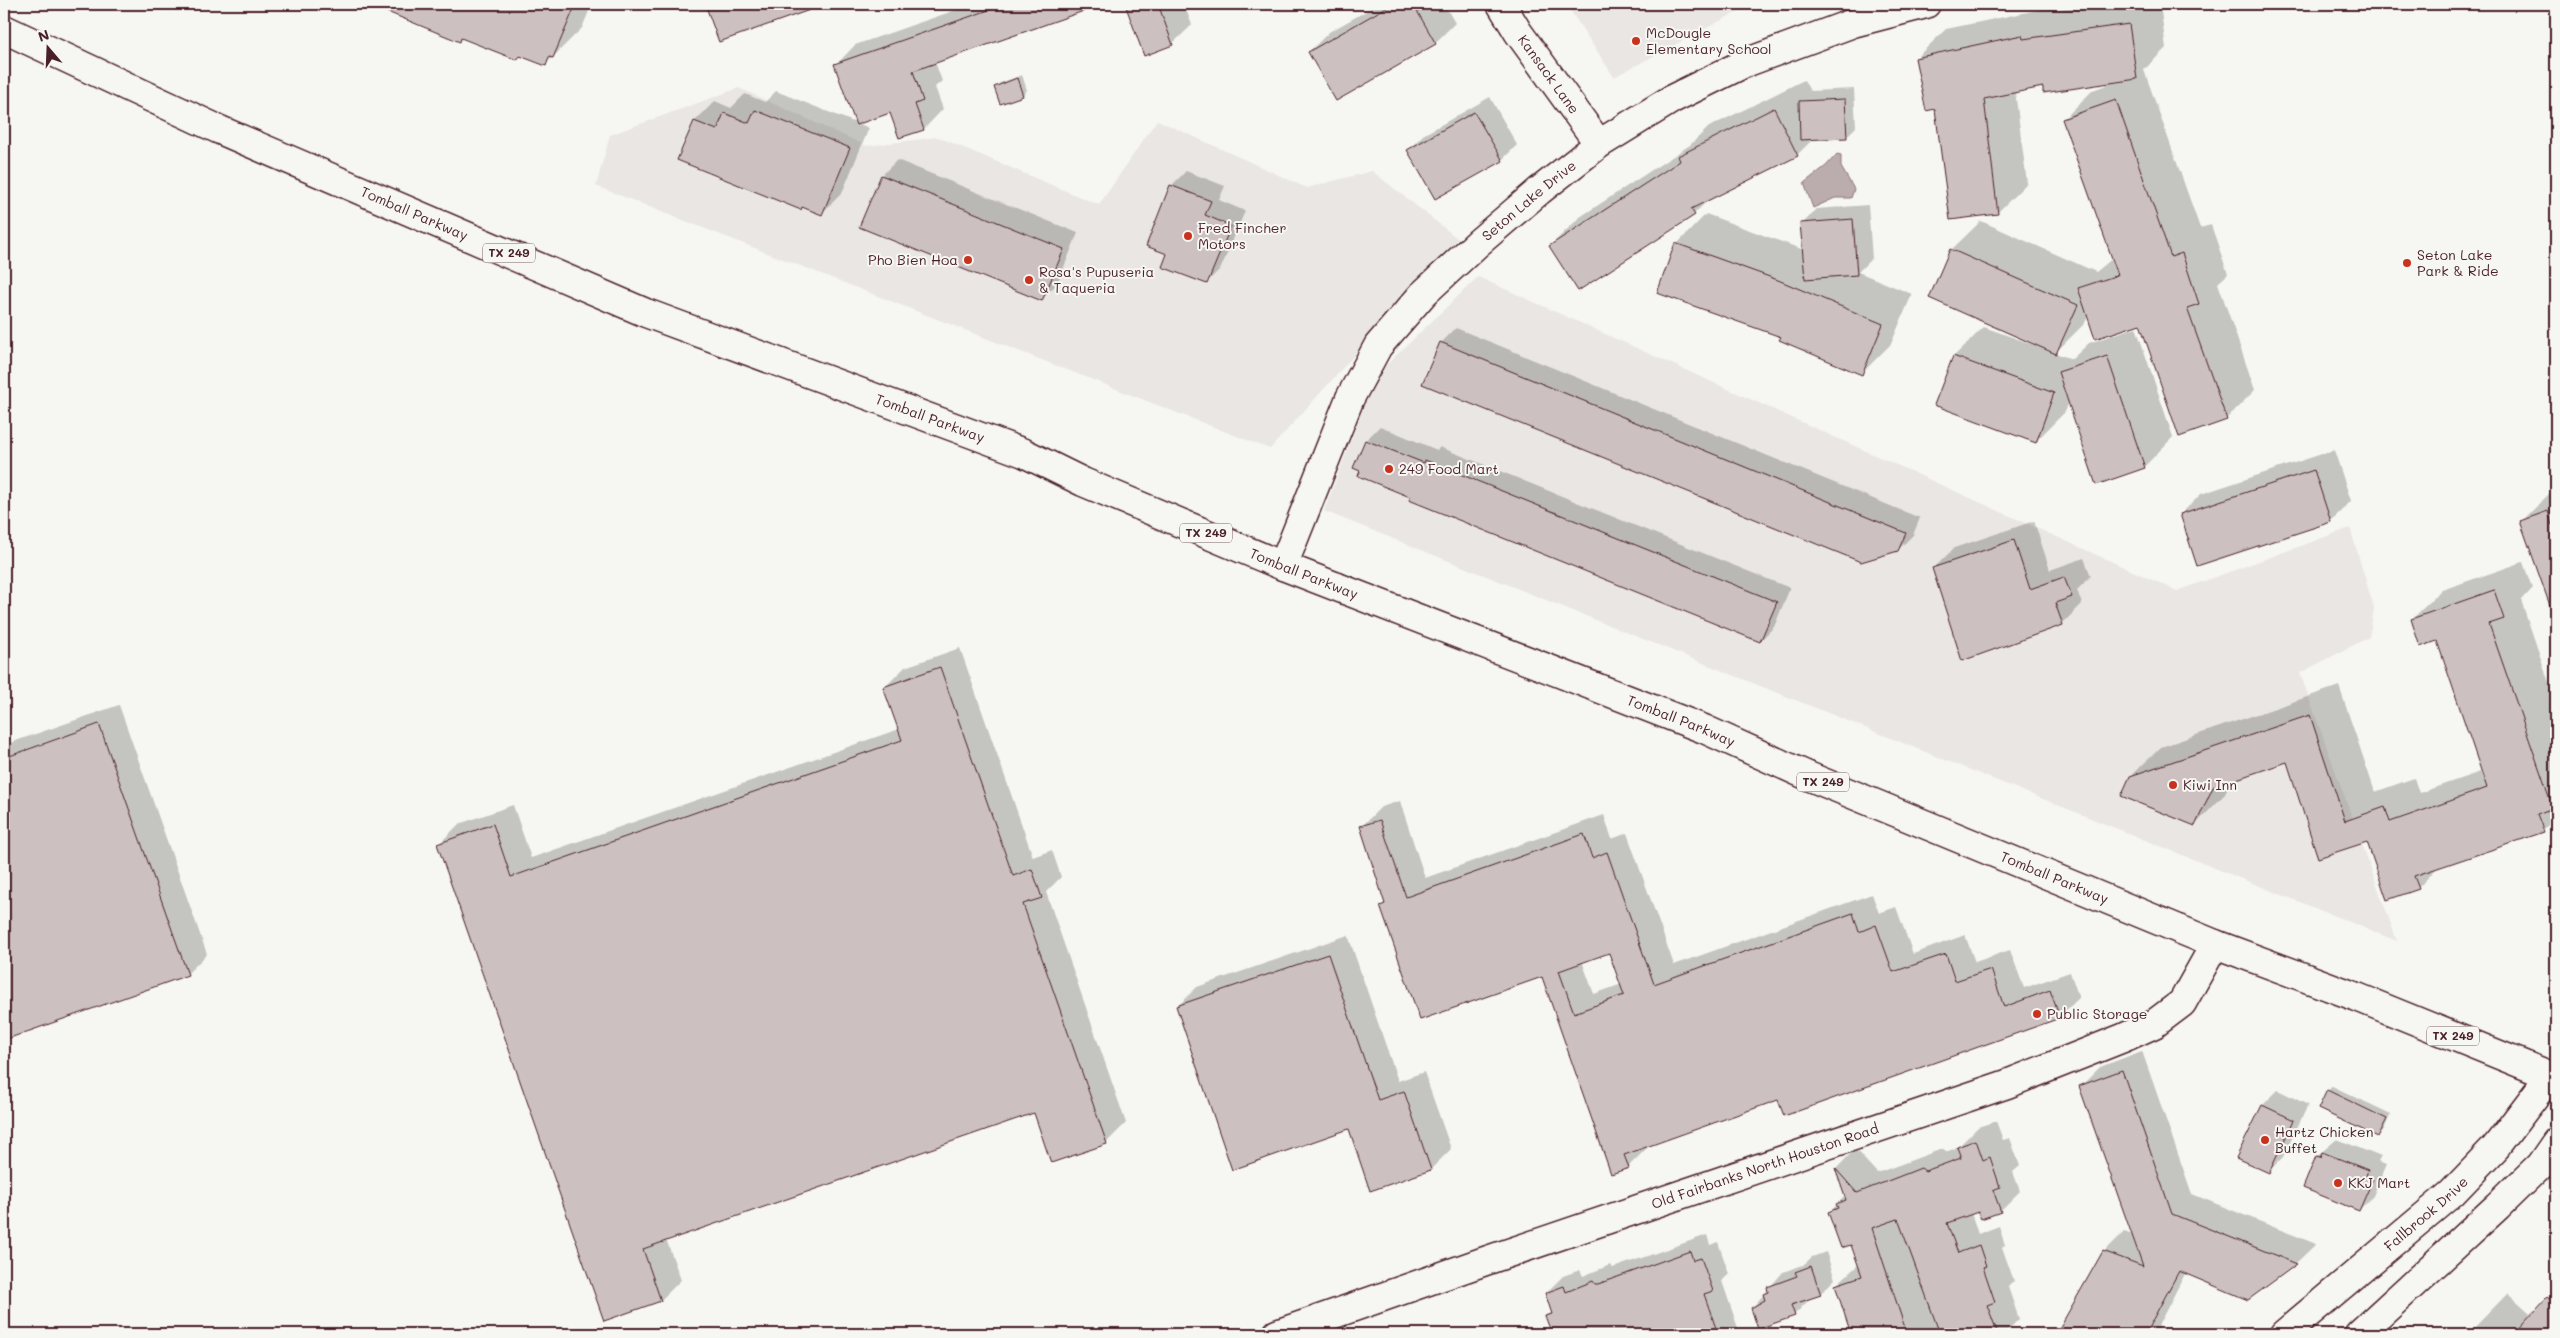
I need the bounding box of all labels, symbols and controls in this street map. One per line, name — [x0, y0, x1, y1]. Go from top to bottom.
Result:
north arrow — [22, 22, 72, 72]
place label: McDougle Elementary School — [1646, 23, 1772, 58]
text: N — [35, 25, 52, 46]
street label: Kansack Lane — [1514, 31, 1584, 117]
marker: McDougle Elementary School — [1630, 35, 1642, 47]
street label: Seton Lake Drive — [1477, 156, 1580, 245]
street label: Tomball Parkway — [358, 182, 471, 244]
place label: Fred Fincher Motors — [1198, 218, 1287, 253]
marker: Fred Fincher Motors — [1182, 230, 1194, 242]
road number: TX 249 — [483, 244, 535, 262]
place label: Seton Lake Park & Ride — [2417, 245, 2499, 280]
place label: Pho Bien Hoa — [868, 250, 958, 269]
marker: Pho Bien Hoa — [962, 254, 974, 266]
marker: Seton Lake Park & Ride — [2401, 257, 2413, 269]
place label: Rosa's Pupuseria & Taqueria — [1039, 262, 1154, 297]
marker: Rosa's Pupuseria & Taqueria — [1023, 274, 1035, 286]
street label: Tomball Parkway — [873, 389, 988, 447]
place label: 249 Food Mart — [1399, 459, 1499, 478]
marker: 249 Food Mart — [1383, 463, 1395, 475]
road number: TX 249 — [1180, 524, 1232, 542]
street label: Tomball Parkway — [1247, 543, 1361, 603]
street label: Tomball Parkway — [1624, 690, 1738, 751]
road number: TX 249 — [1797, 772, 1849, 792]
place label: Kiwi Inn — [2183, 775, 2237, 794]
marker: Kiwi Inn — [2167, 779, 2179, 791]
street label: Tomball Parkway — [1998, 846, 2111, 908]
place label: Public Storage — [2047, 1004, 2148, 1023]
marker: Public Storage — [2031, 1008, 2043, 1020]
road number: TX 249 — [2427, 1026, 2479, 1046]
street label: Old Fairbanks North Houston Road — [1649, 1118, 1881, 1213]
place label: Hartz Chicken Buffet — [2275, 1122, 2373, 1157]
marker: Hartz Chicken Buffet — [2259, 1134, 2271, 1146]
street label: Fallbrook Drive — [2380, 1172, 2472, 1255]
place label: KKJ Mart — [2348, 1173, 2410, 1192]
marker: KKJ Mart — [2332, 1177, 2344, 1189]

